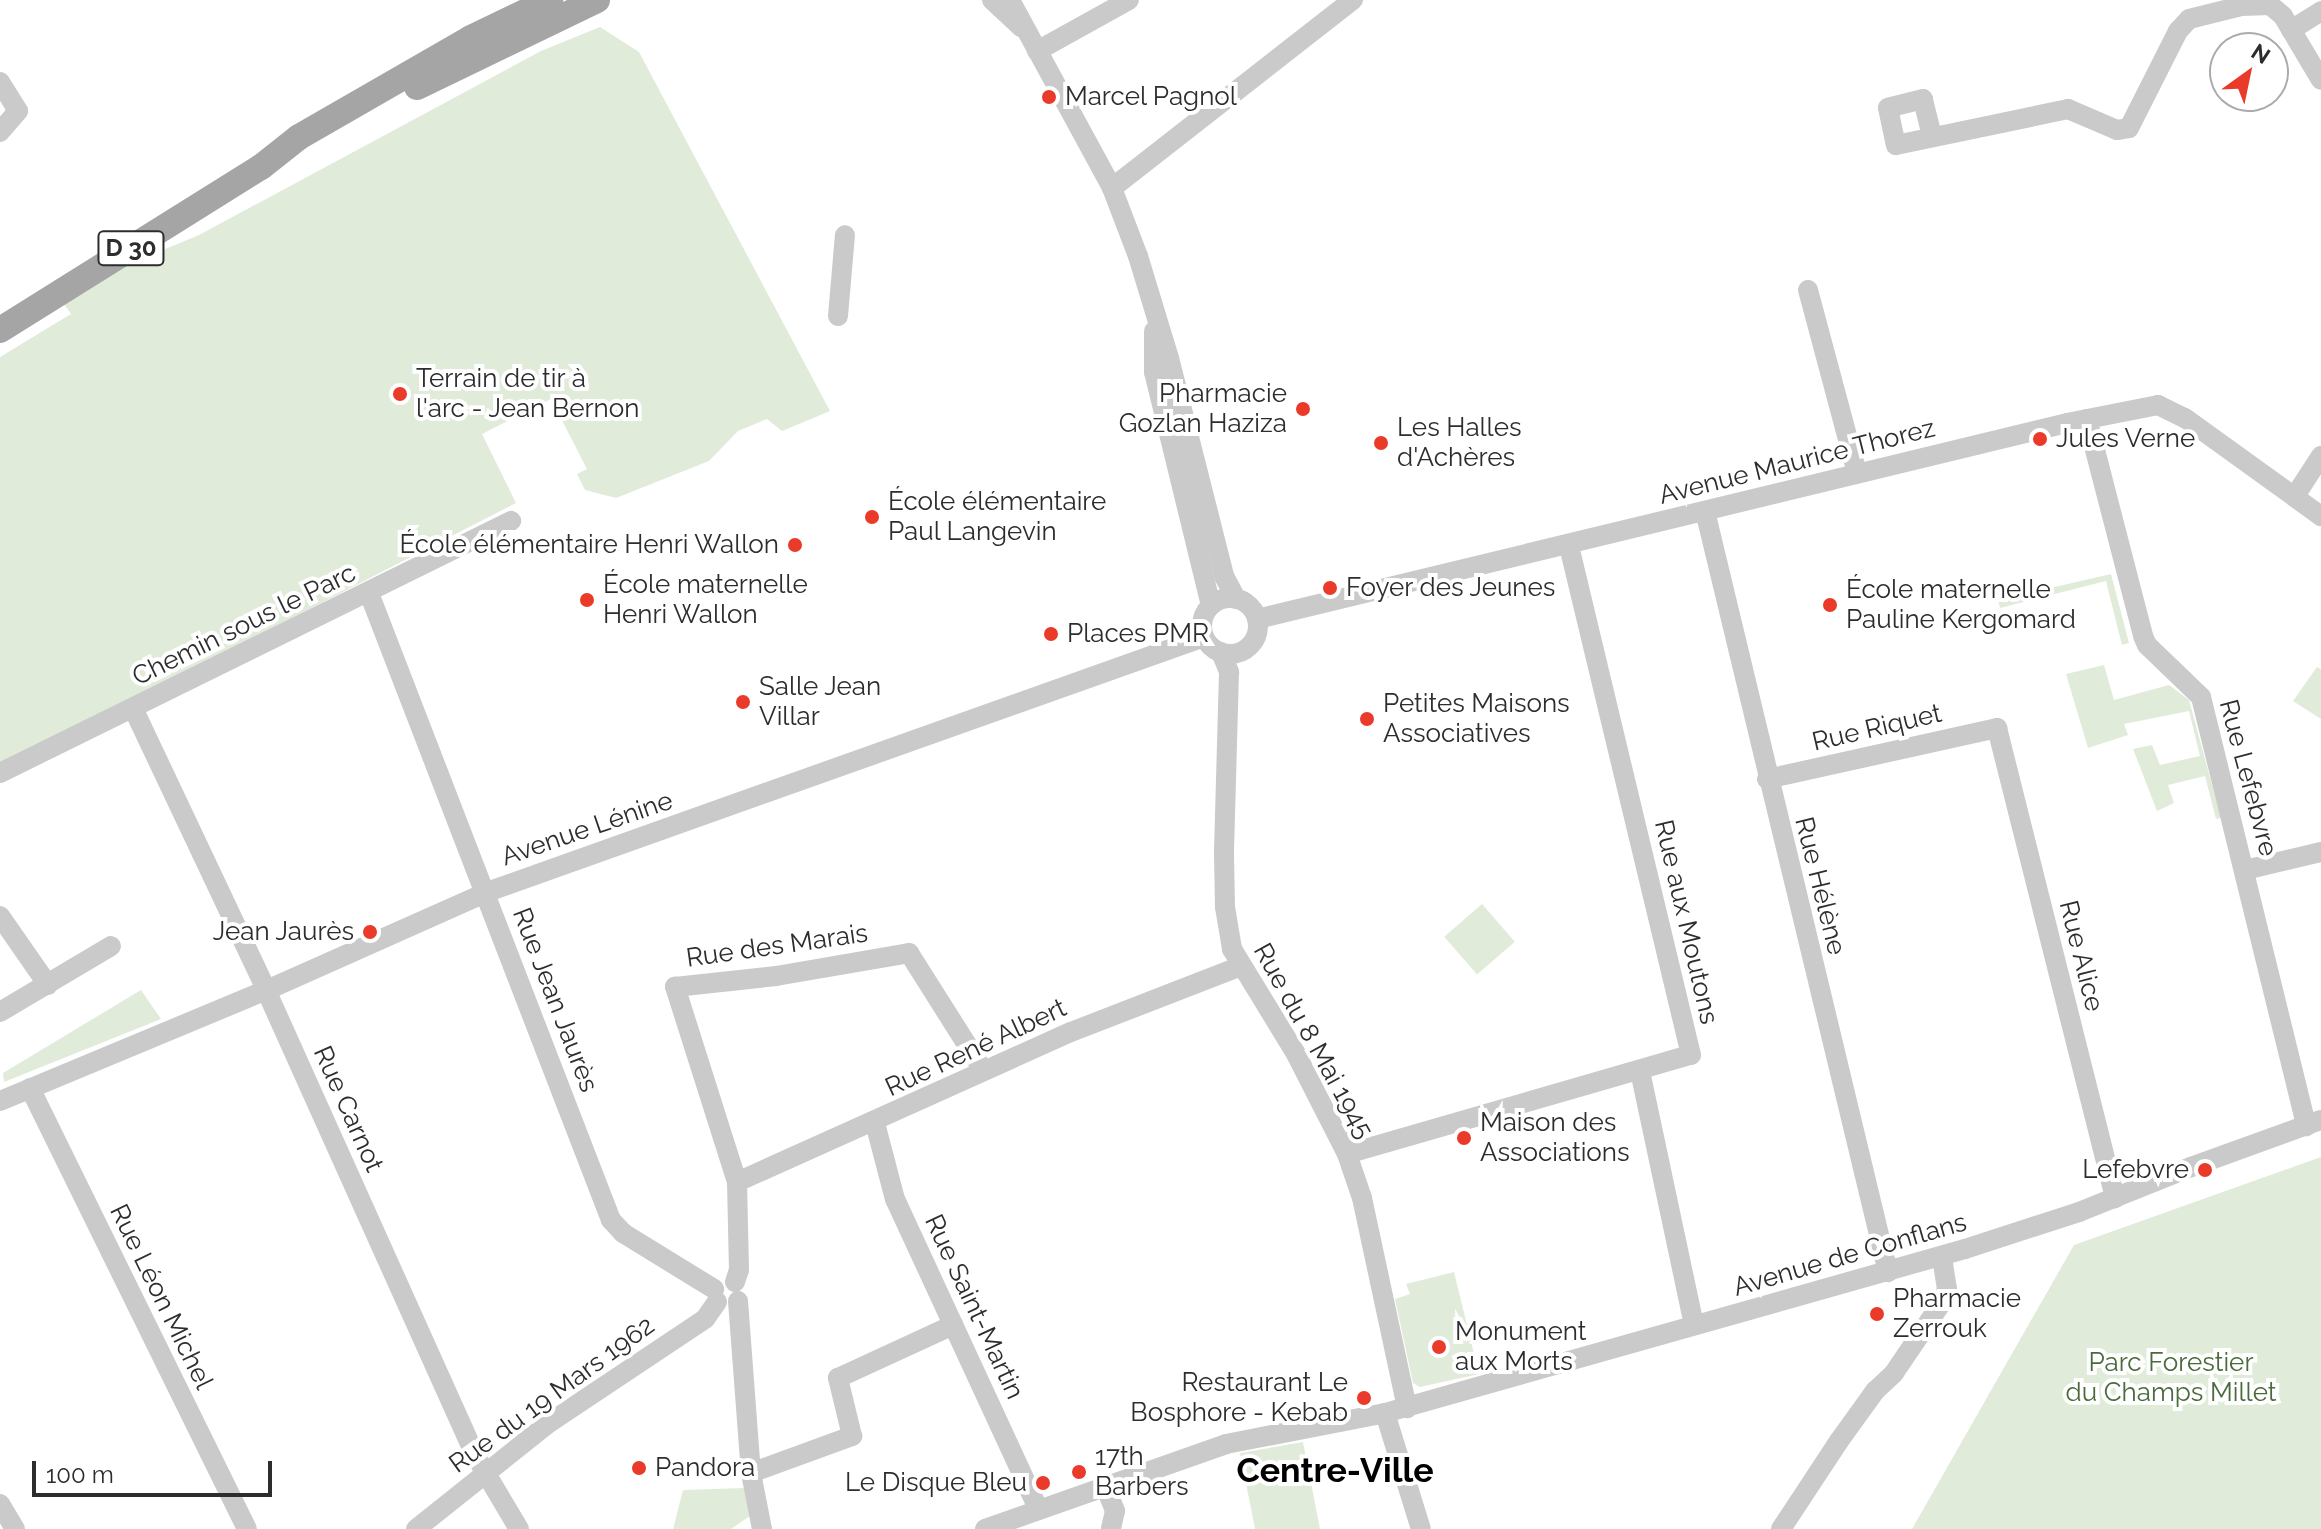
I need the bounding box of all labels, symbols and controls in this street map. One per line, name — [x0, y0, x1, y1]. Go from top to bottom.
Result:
north arrow — [2209, 32, 2289, 112]
text: N — [2247, 38, 2275, 69]
place label: Marcel Pagnol — [1065, 81, 1238, 113]
marker: Marcel Pagnol — [1040, 88, 1058, 106]
road number: D 30 — [97, 228, 165, 268]
place label: Terrain de tir à l'arc - Jean Bernon — [416, 363, 640, 424]
place label: Pharmacie Gozlan Haziza — [1119, 378, 1287, 440]
marker: Terrain de tir à l'arc - Jean Bernon — [391, 385, 409, 403]
marker: Pharmacie Gozlan Haziza — [1294, 400, 1312, 418]
place label: Les Halles d'Achères — [1397, 412, 1522, 474]
street label: Avenue Maurice Thorez — [1655, 413, 1939, 511]
place label: Jules Verne — [2056, 423, 2196, 455]
marker: Jules Verne — [2031, 430, 2049, 448]
marker: Les Halles d'Achères — [1372, 434, 1390, 452]
place label: École élémentaire Paul Langevin — [888, 486, 1106, 548]
marker: École élémentaire Paul Langevin — [863, 508, 881, 526]
place label: École élémentaire Henri Wallon — [398, 529, 779, 561]
marker: École élémentaire Henri Wallon — [786, 536, 804, 554]
street label: Chemin sous le Parc — [127, 557, 361, 693]
place label: École maternelle Henri Wallon — [603, 569, 808, 630]
place label: Foyer des Jeunes — [1346, 572, 1557, 604]
place label: École maternelle Pauline Kergomard — [1846, 574, 2076, 636]
marker: Foyer des Jeunes — [1321, 579, 1339, 597]
marker: École maternelle Henri Wallon — [578, 591, 596, 609]
marker: École maternelle Pauline Kergomard — [1821, 596, 1839, 614]
place label: Places PMR — [1067, 618, 1209, 650]
marker: Places PMR — [1042, 625, 1060, 643]
place label: Salle Jean Villar — [759, 671, 882, 732]
place label: Petites Maisons Associatives — [1383, 688, 1570, 750]
marker: Salle Jean Villar — [734, 693, 752, 711]
street label: Rue Lefebvre — [2212, 696, 2284, 860]
street label: Rue Riquet — [1809, 698, 1945, 758]
marker: Petites Maisons Associatives — [1358, 710, 1376, 728]
street label: Avenue Lénine — [497, 785, 677, 873]
street label: Rue Hélène — [1788, 814, 1852, 958]
street label: Rue aux Moutons — [1647, 817, 1725, 1027]
street label: Rue Alice — [2052, 897, 2110, 1015]
street label: Rue Jean Jaurès — [505, 903, 605, 1097]
place label: Jean Jaurès — [212, 916, 354, 948]
street label: Rue des Marais — [684, 918, 870, 974]
marker: Jean Jaurès — [361, 923, 379, 941]
street label: Rue du 8 Mai 1945 — [1246, 938, 1380, 1144]
street label: Rue René Albert — [880, 992, 1072, 1104]
street label: Rue Carnot — [306, 1041, 390, 1177]
place label: Maison des Associations — [1480, 1107, 1630, 1168]
marker: Maison des Associations — [1455, 1129, 1473, 1147]
place label: Lefebvre — [2082, 1154, 2189, 1186]
marker: Lefebvre — [2196, 1161, 2214, 1179]
street label: Rue Léon Michel — [103, 1200, 219, 1394]
street label: Avenue de Conflans — [1730, 1207, 1970, 1303]
street label: Rue Saint-Martin — [918, 1210, 1030, 1404]
place label: Pharmacie Zerrouk — [1893, 1283, 2021, 1344]
marker: Pharmacie Zerrouk — [1868, 1305, 1886, 1323]
street label: Rue du 19 Mars 1962 — [443, 1310, 661, 1480]
place label: Monument aux Morts — [1455, 1316, 1587, 1378]
marker: Monument aux Morts — [1430, 1338, 1448, 1356]
park label: Parc Forestier du Champs Millet — [2066, 1347, 2276, 1408]
place label: Restaurant Le Bosphore - Kebab — [1130, 1367, 1348, 1428]
marker: Restaurant Le Bosphore - Kebab — [1355, 1389, 1373, 1407]
place label: 17th Barbers — [1095, 1441, 1189, 1502]
scale bar — [36, 1445, 276, 1495]
district label: Centre-Ville — [1236, 1451, 1434, 1491]
place label: Pandora — [655, 1452, 755, 1484]
marker: Pandora — [630, 1459, 648, 1477]
text: 100 m — [46, 1460, 114, 1489]
marker: 17th Barbers — [1070, 1463, 1088, 1481]
place label: Le Disque Bleu — [845, 1467, 1027, 1499]
marker: Le Disque Bleu — [1034, 1474, 1052, 1492]

